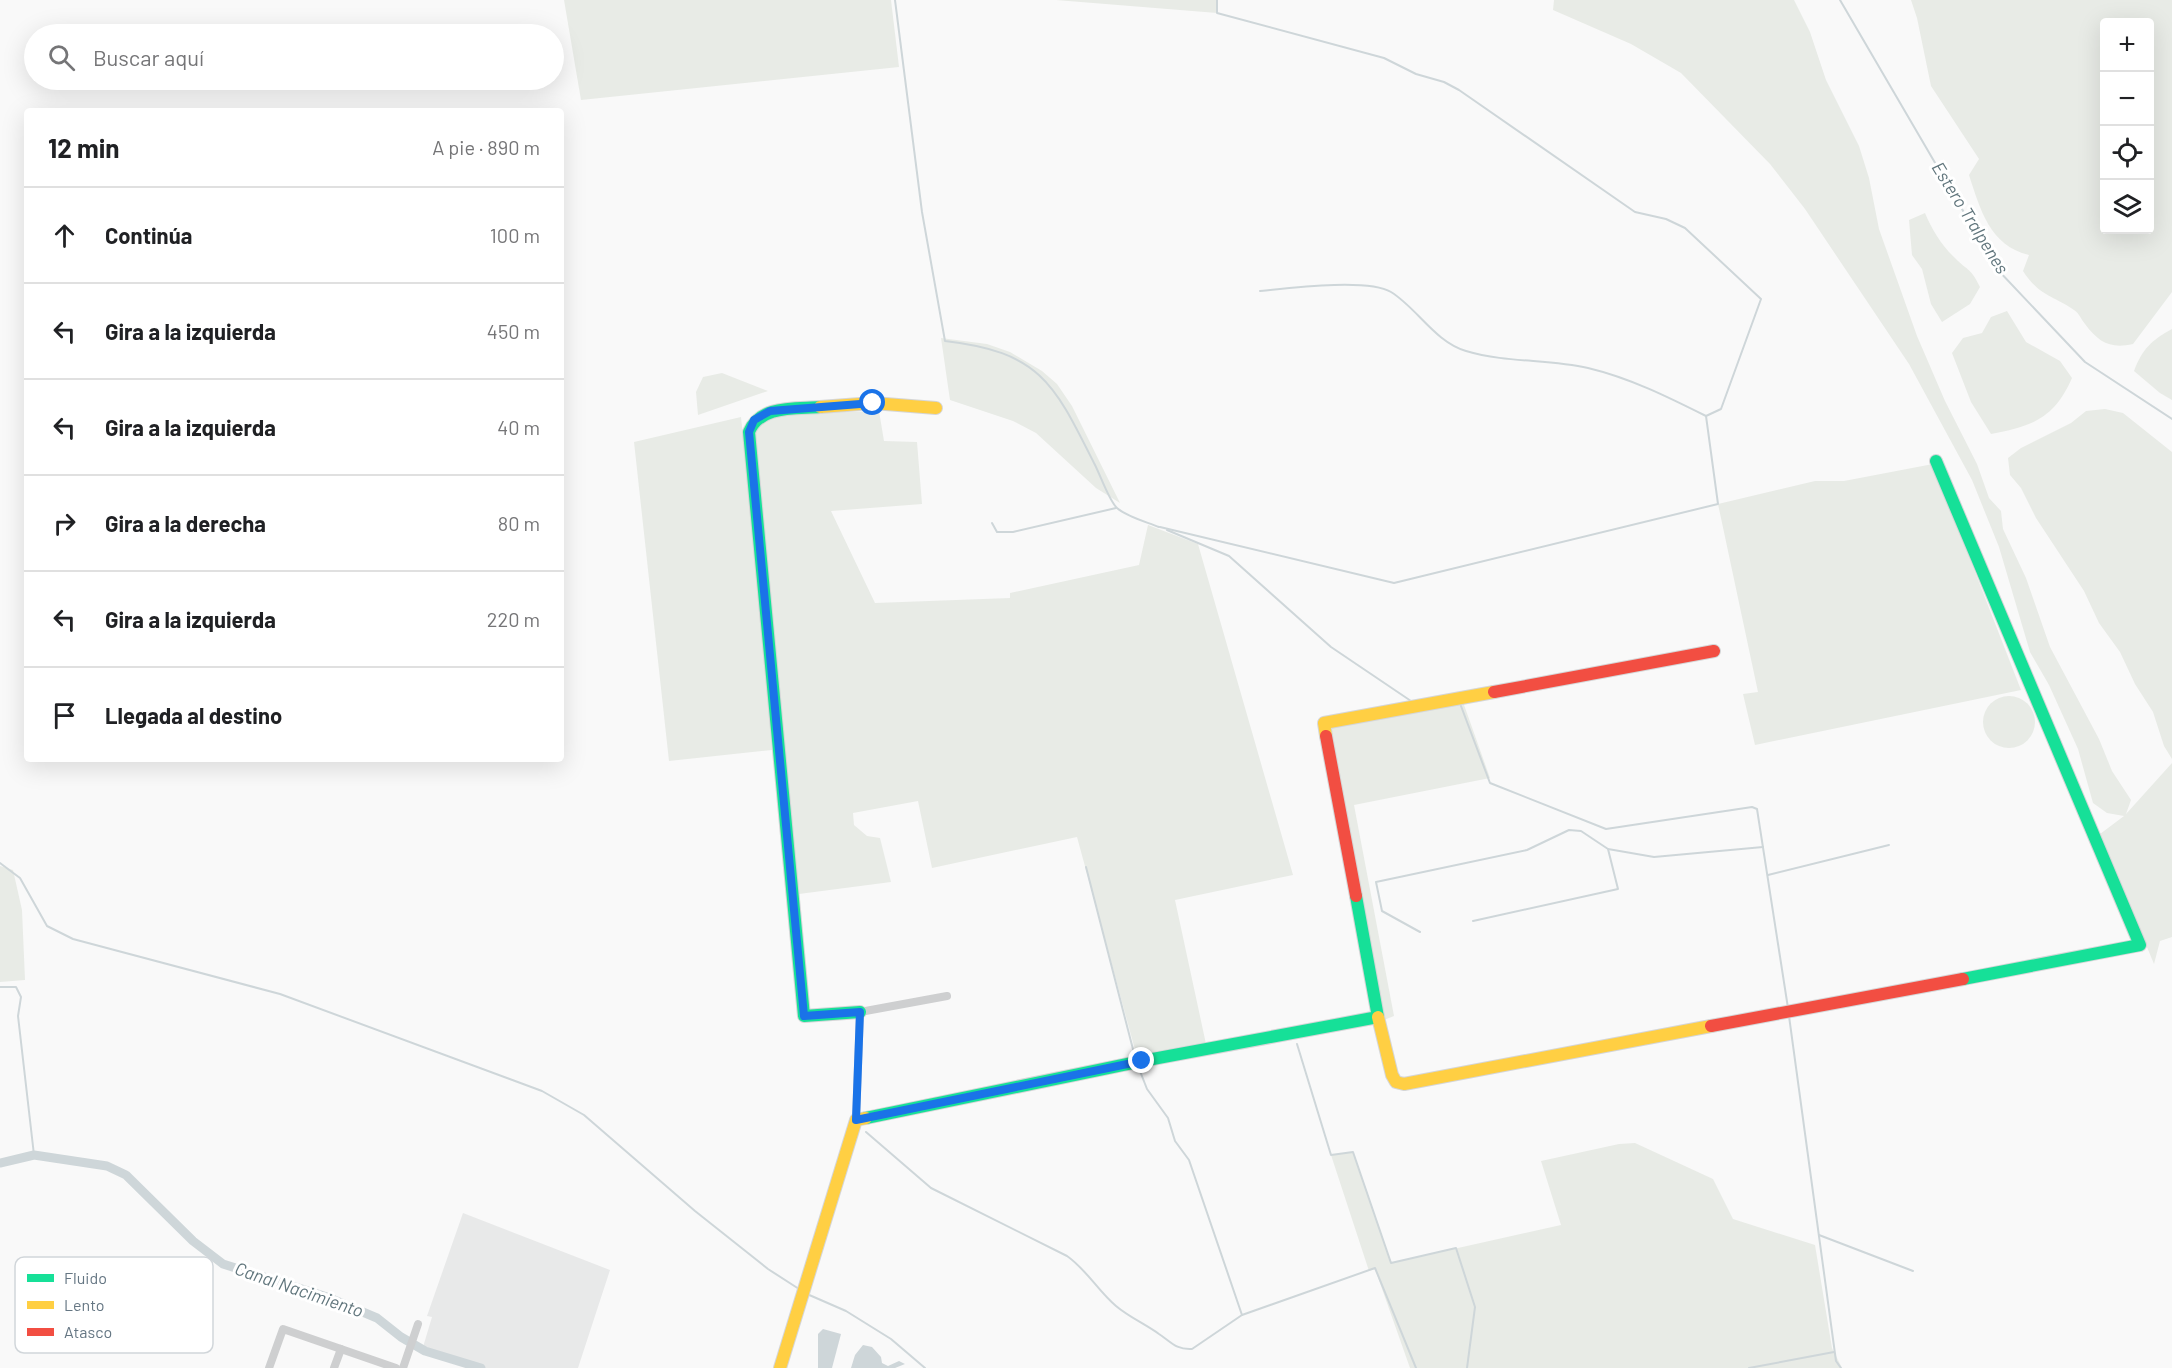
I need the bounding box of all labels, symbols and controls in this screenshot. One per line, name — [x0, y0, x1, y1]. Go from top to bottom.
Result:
map controls — [2100, 18, 2154, 234]
button: + — [2100, 18, 2154, 72]
search box — [24, 24, 564, 90]
icon: search — [45, 41, 78, 74]
text: Buscar aquí — [93, 44, 204, 70]
button: − — [2100, 72, 2154, 126]
button: locate — [2100, 126, 2154, 180]
text: 12 min — [48, 132, 120, 163]
text: A pie · 890 m — [432, 135, 540, 159]
water label: Estero Tralpenes — [1928, 157, 2014, 278]
button: layers — [2100, 180, 2154, 234]
icon: ahead — [48, 219, 81, 252]
text: Continúa — [105, 222, 192, 248]
text: 100 m — [490, 223, 540, 247]
icon: left — [48, 315, 81, 348]
text: Gira a la izquierda — [105, 318, 276, 344]
text: 450 m — [487, 319, 540, 343]
route start — [859, 389, 885, 415]
icon: left — [48, 411, 81, 444]
text: Gira a la izquierda — [105, 414, 276, 440]
text: 40 m — [497, 415, 540, 439]
icon: right — [48, 507, 81, 540]
text: Gira a la derecha — [105, 510, 266, 536]
text: 80 m — [498, 511, 540, 535]
icon: left — [48, 603, 81, 636]
text: Gira a la izquierda — [105, 606, 276, 632]
text: 220 m — [487, 607, 540, 631]
icon: arrive — [48, 699, 81, 732]
text: Llegada al destino — [105, 702, 282, 728]
route end — [1128, 1047, 1154, 1073]
legend — [15, 1257, 213, 1353]
water label: Canal Nacimiento — [232, 1257, 366, 1321]
text: Fluido — [64, 1268, 107, 1287]
text: Lento — [64, 1295, 105, 1314]
text: Atasco — [64, 1322, 112, 1341]

